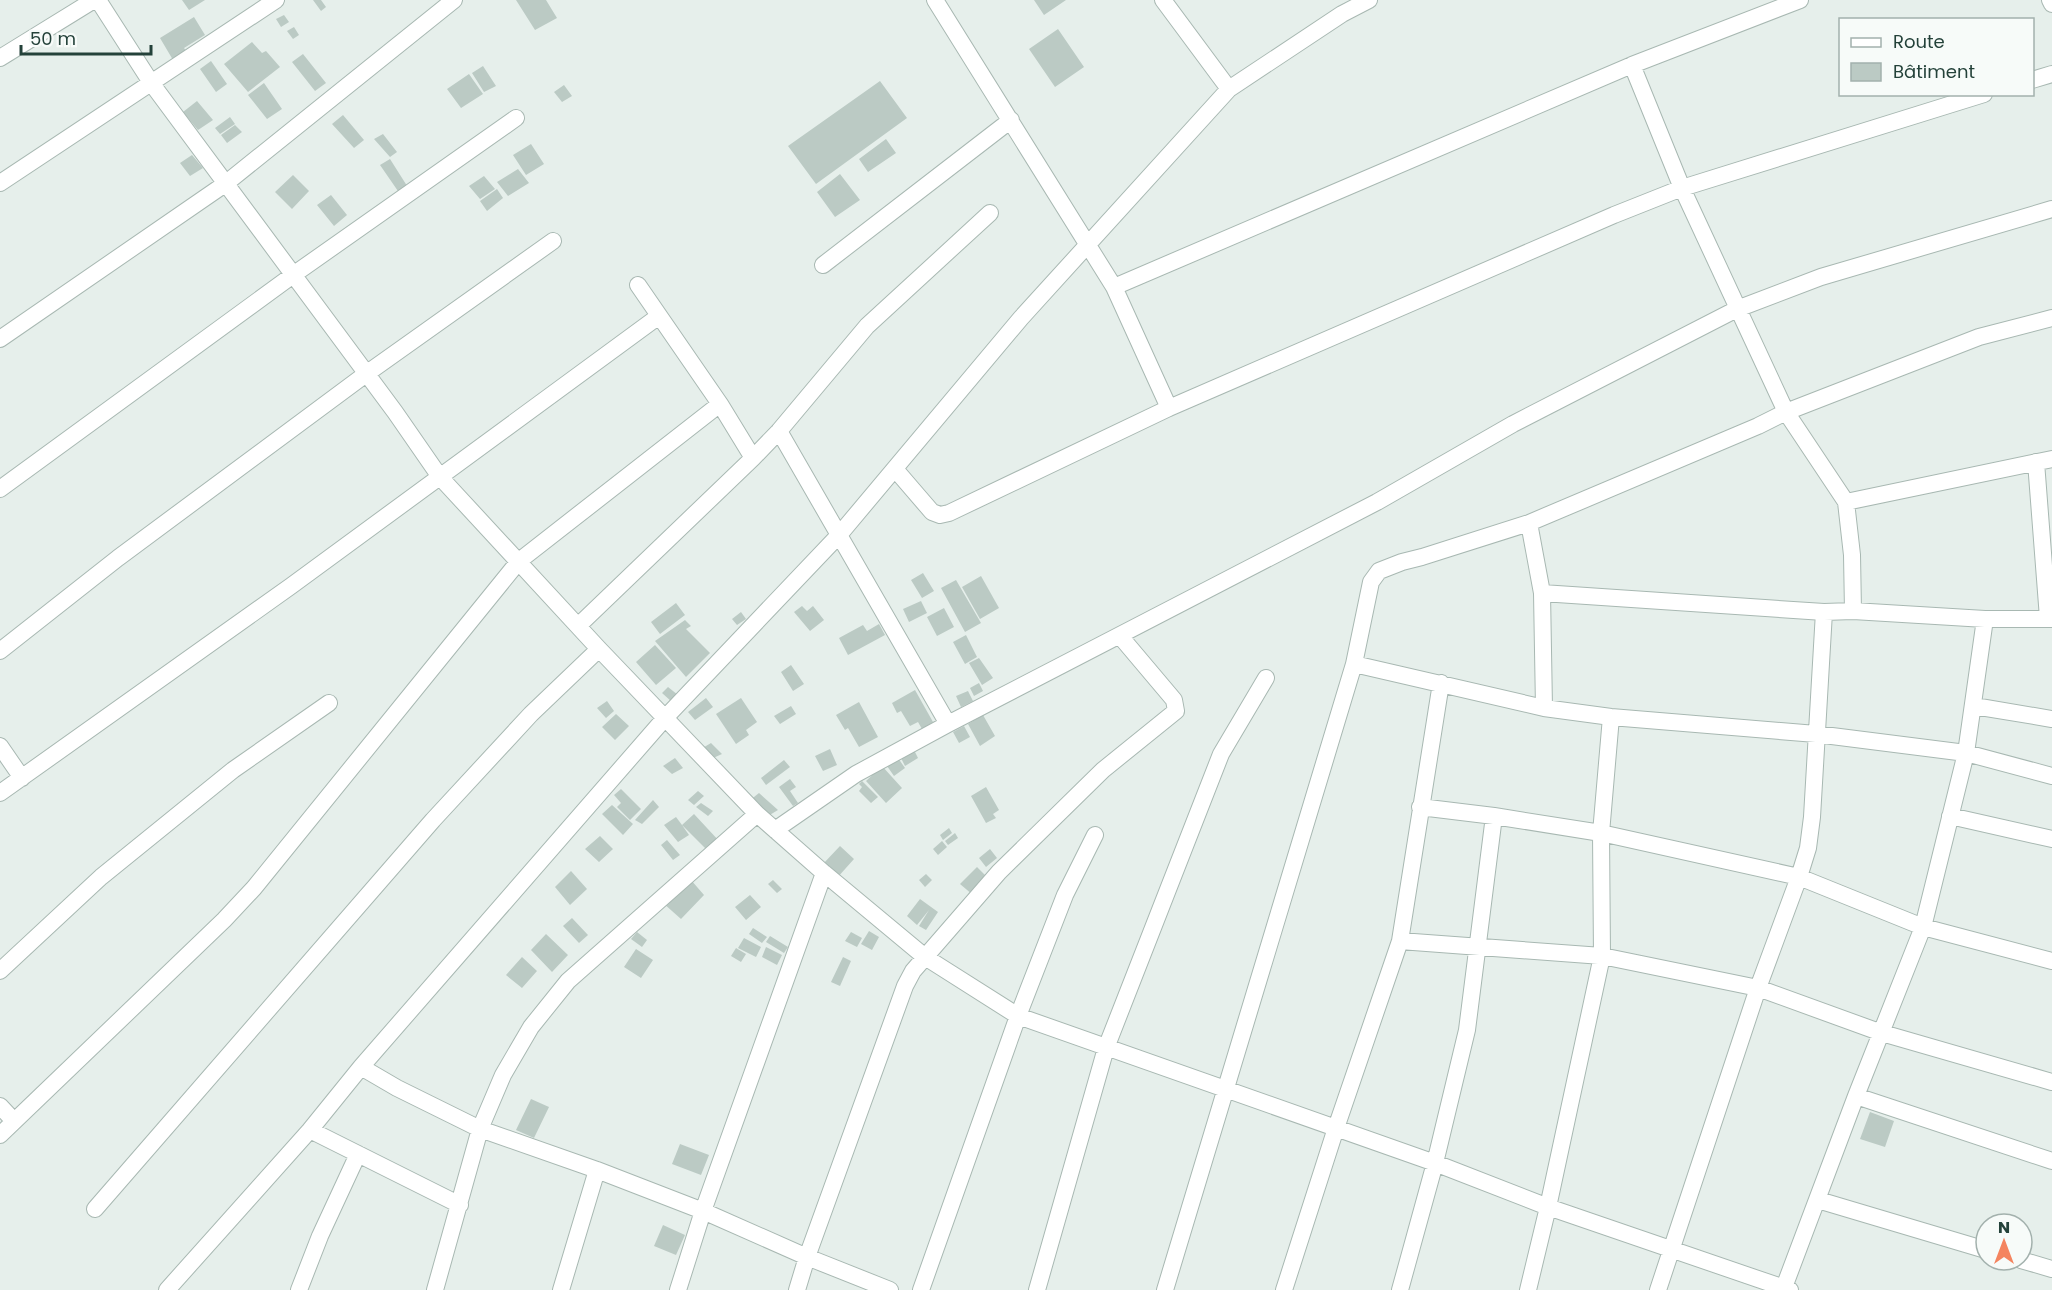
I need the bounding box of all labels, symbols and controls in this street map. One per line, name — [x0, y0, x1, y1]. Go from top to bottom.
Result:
scale bar — [21, 18, 152, 56]
legend — [1839, 18, 2034, 96]
text: 50 m — [30, 26, 76, 51]
text: Route — [1893, 29, 1945, 54]
text: Bâtiment — [1893, 59, 1975, 84]
north arrow — [1974, 1212, 2034, 1272]
text: N — [1998, 1216, 2010, 1239]

